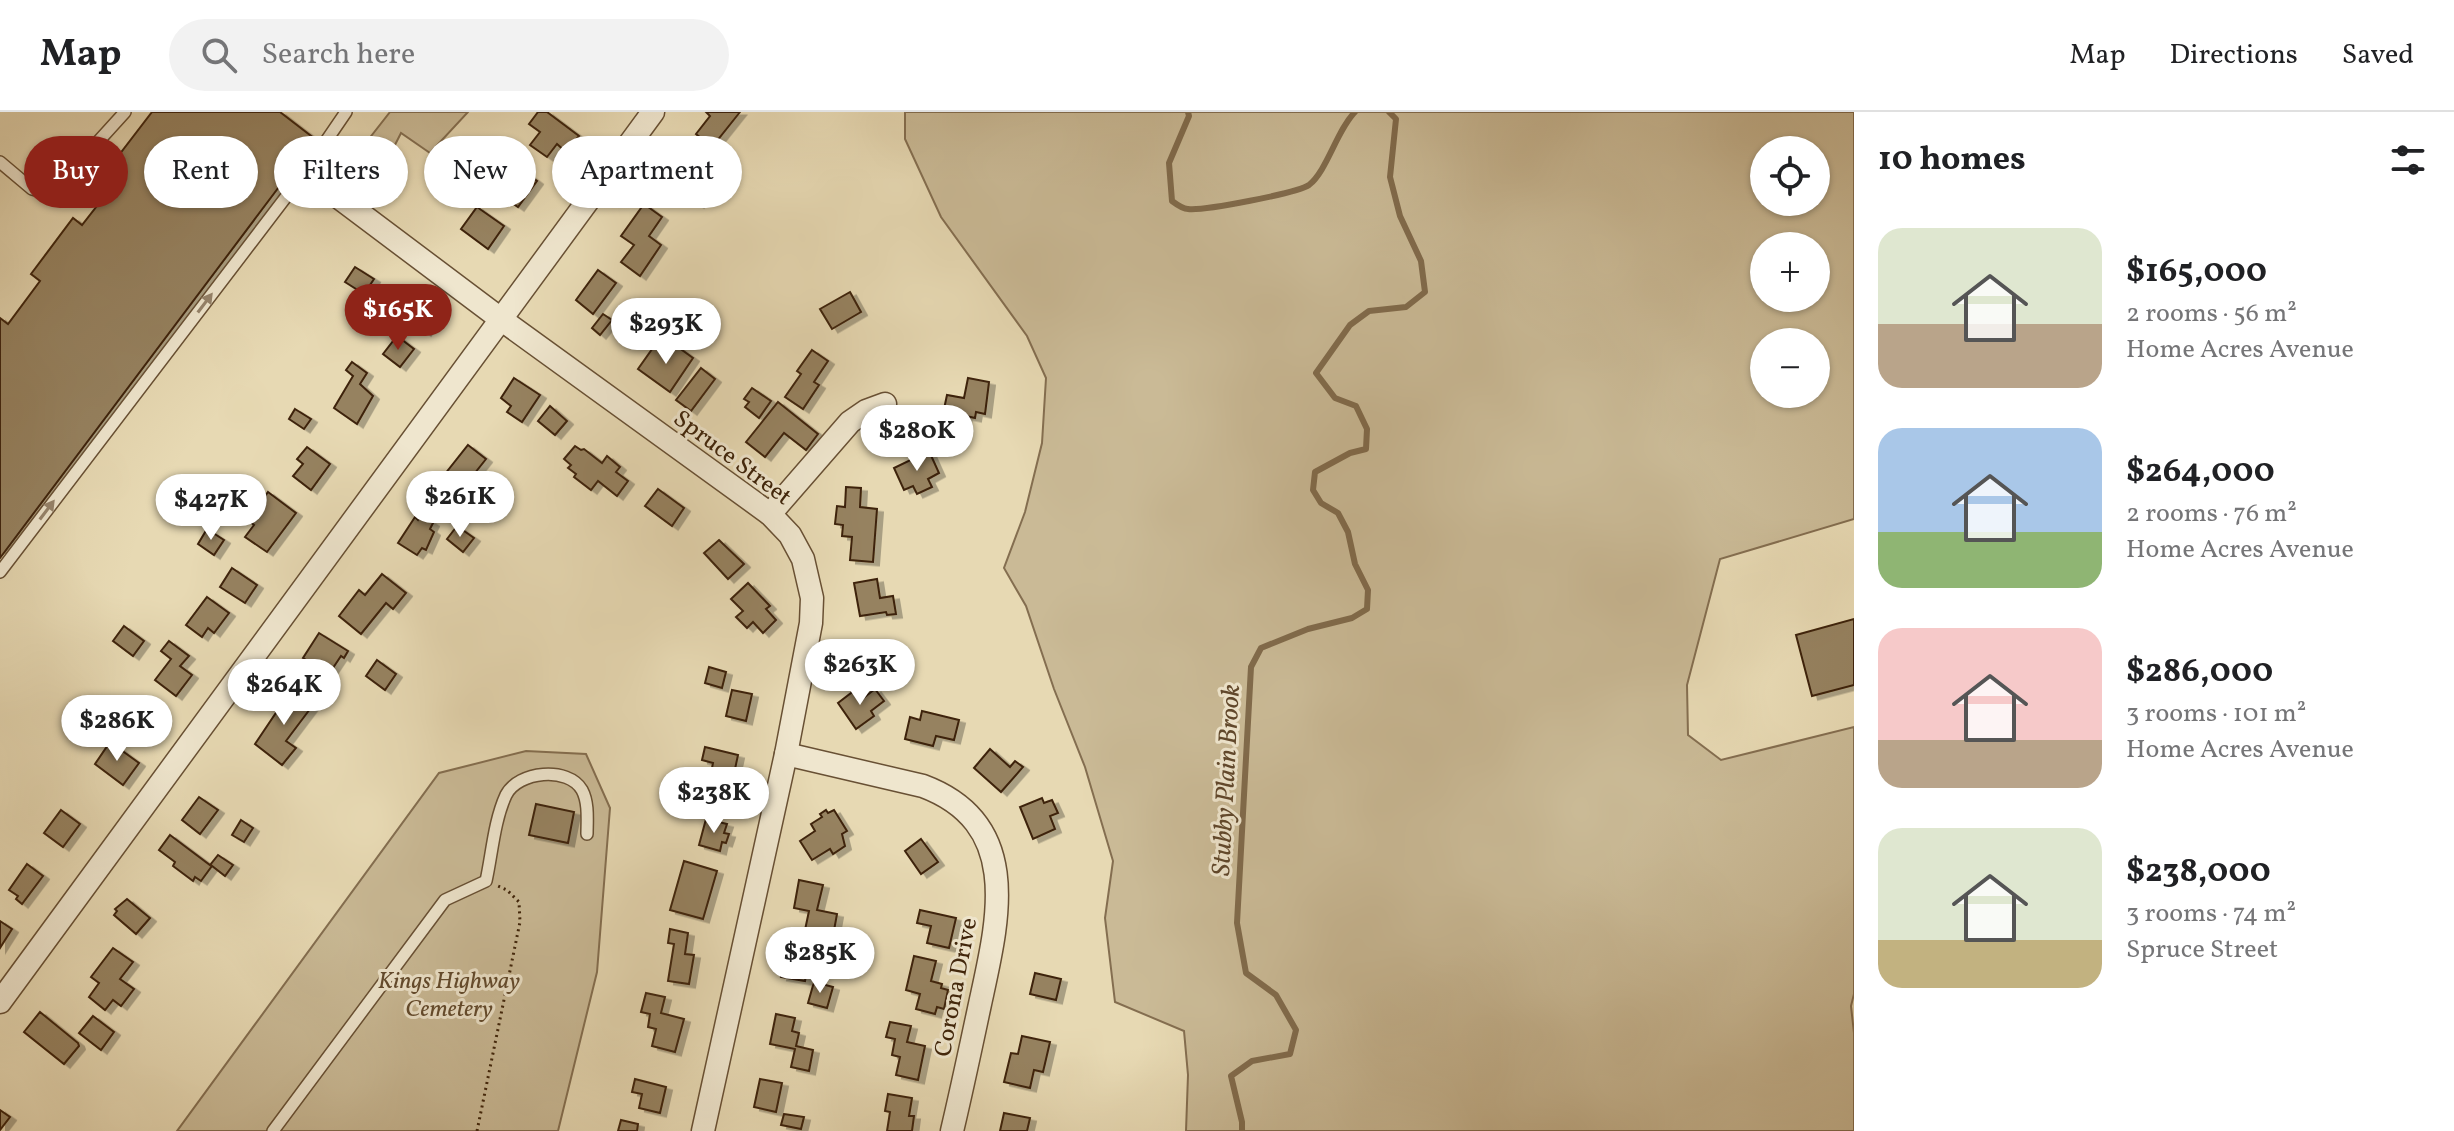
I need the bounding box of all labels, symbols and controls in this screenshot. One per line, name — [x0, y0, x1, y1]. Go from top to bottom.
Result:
search box — [169, 19, 729, 91]
text: Map — [40, 29, 121, 82]
icon: search — [197, 33, 241, 77]
text: Search here — [261, 34, 415, 76]
text: Map — [2070, 36, 2126, 75]
text: Directions — [2170, 36, 2298, 75]
text: Saved — [2342, 36, 2414, 75]
chip: Buy — [24, 136, 128, 208]
chip: Rent — [144, 136, 258, 208]
chip: Filters — [274, 136, 408, 208]
chip: New — [424, 136, 536, 208]
chip: Apartment — [552, 136, 742, 208]
map controls — [1750, 136, 1830, 408]
button: locate — [1750, 136, 1830, 216]
text: 10 homes — [1878, 137, 2026, 184]
icon: filters — [2386, 138, 2430, 182]
button: + — [1750, 232, 1830, 312]
text: $165,000 — [2126, 249, 2267, 296]
icon: home — [1942, 260, 2038, 356]
pin: $165K — [342, 284, 454, 352]
text: $165K — [363, 292, 433, 328]
one-way arrow — [197, 293, 213, 313]
text: 2 rooms · 56 m² — [2126, 296, 2297, 332]
pin: $293K — [610, 298, 722, 366]
text: $293K — [629, 306, 703, 342]
button: − — [1750, 328, 1830, 408]
text: Home Acres Avenue — [2126, 332, 2354, 368]
street label: Spruce Street — [665, 403, 798, 514]
pin: $280K — [861, 405, 973, 473]
text: $280K — [878, 413, 956, 449]
text: $264,000 — [2126, 449, 2275, 496]
icon: home — [1942, 460, 2038, 556]
pin: $261K — [404, 471, 516, 539]
pin: $427K — [155, 474, 267, 542]
text: $261K — [424, 479, 496, 515]
text: $427K — [174, 482, 248, 518]
text: 2 rooms · 76 m² — [2126, 496, 2297, 532]
one-way arrow — [39, 500, 55, 520]
text: Home Acres Avenue — [2126, 532, 2354, 568]
pin: $263K — [804, 639, 916, 707]
text: $263K — [823, 647, 897, 683]
text: $286,000 — [2126, 649, 2273, 696]
pin: $264K — [228, 659, 340, 727]
icon: home — [1942, 660, 2038, 756]
text: $264K — [246, 667, 322, 703]
water label: Stubby Plain Brook — [1204, 683, 1250, 877]
pin: $286K — [61, 695, 173, 763]
text: 3 rooms · 101 m² — [2126, 696, 2306, 732]
text: $286K — [79, 703, 155, 739]
text: Home Acres Avenue — [2126, 732, 2354, 768]
pin: $238K — [658, 767, 770, 835]
text: $238K — [677, 775, 751, 811]
text: $238,000 — [2126, 849, 2271, 896]
icon: home — [1942, 860, 2038, 956]
text: 3 rooms · 74 m² — [2126, 896, 2296, 932]
street label: Corona Drive — [927, 915, 987, 1060]
pin: $285K — [764, 927, 876, 995]
text: Spruce Street — [2126, 932, 2278, 968]
text: $285K — [784, 935, 857, 971]
park label: Kings Highway Cemetery — [378, 965, 520, 1027]

